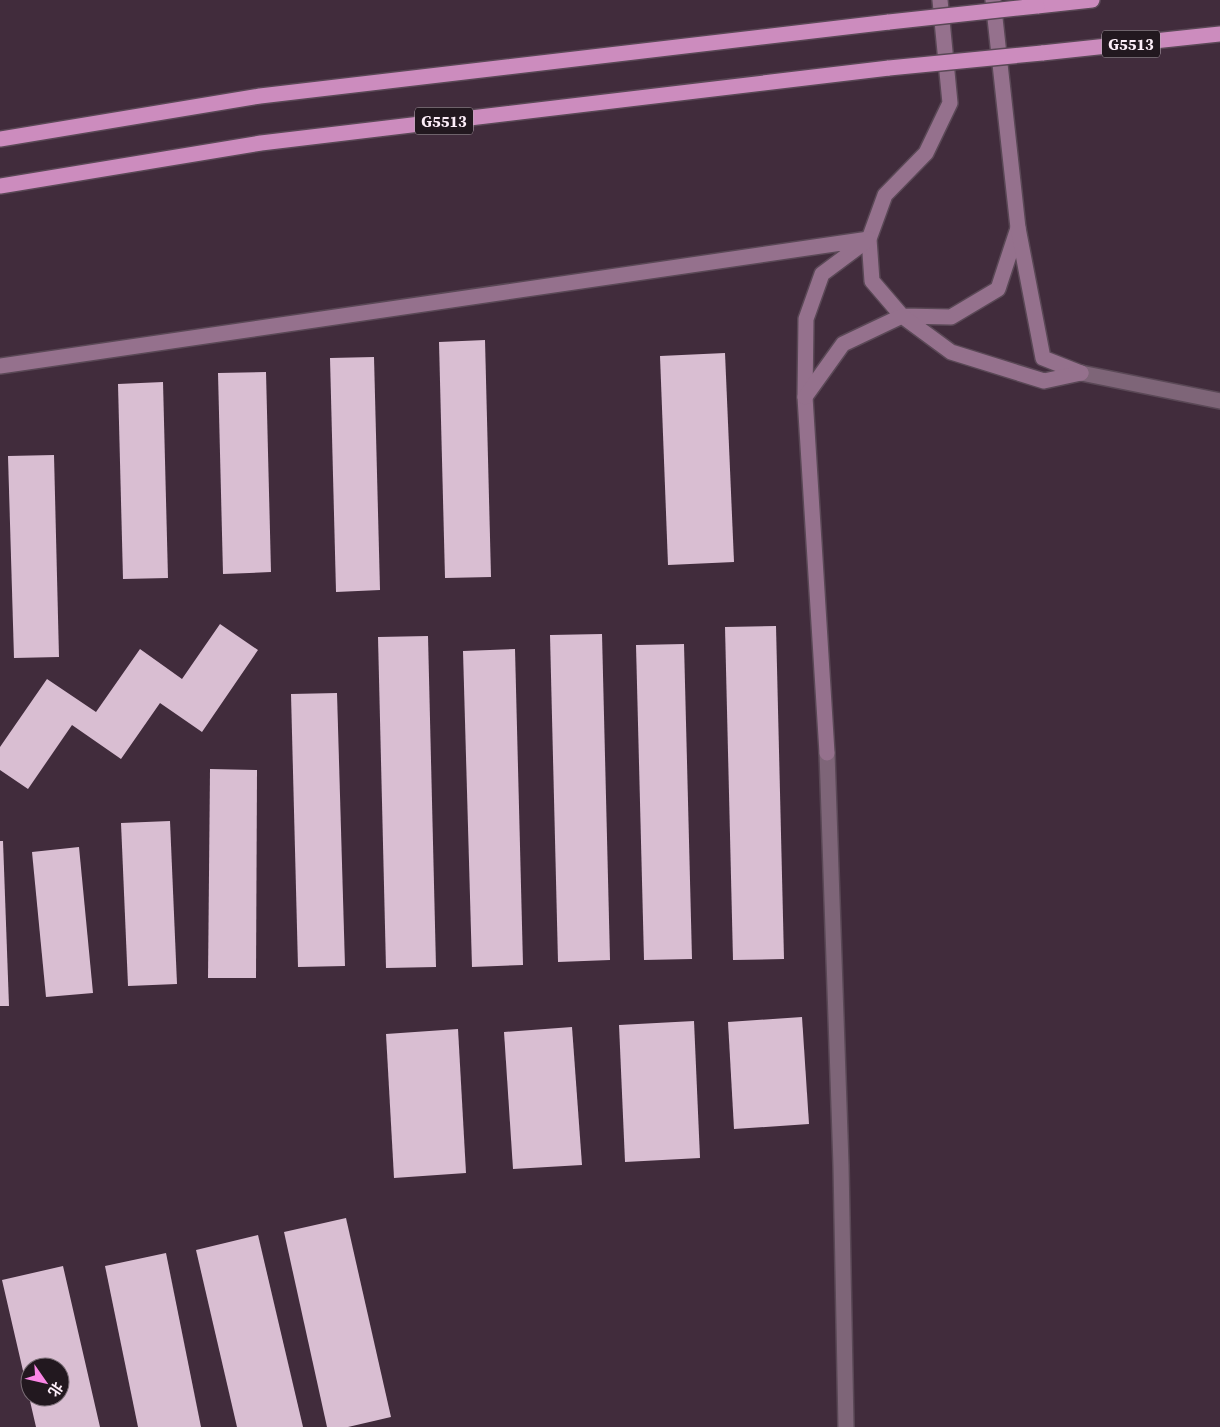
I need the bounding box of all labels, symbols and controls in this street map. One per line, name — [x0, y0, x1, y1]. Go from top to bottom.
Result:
road number: G5513 — [1102, 31, 1160, 58]
road number: G5513 — [415, 108, 473, 134]
north arrow — [20, 1357, 70, 1407]
text: 北 — [44, 1378, 68, 1401]

